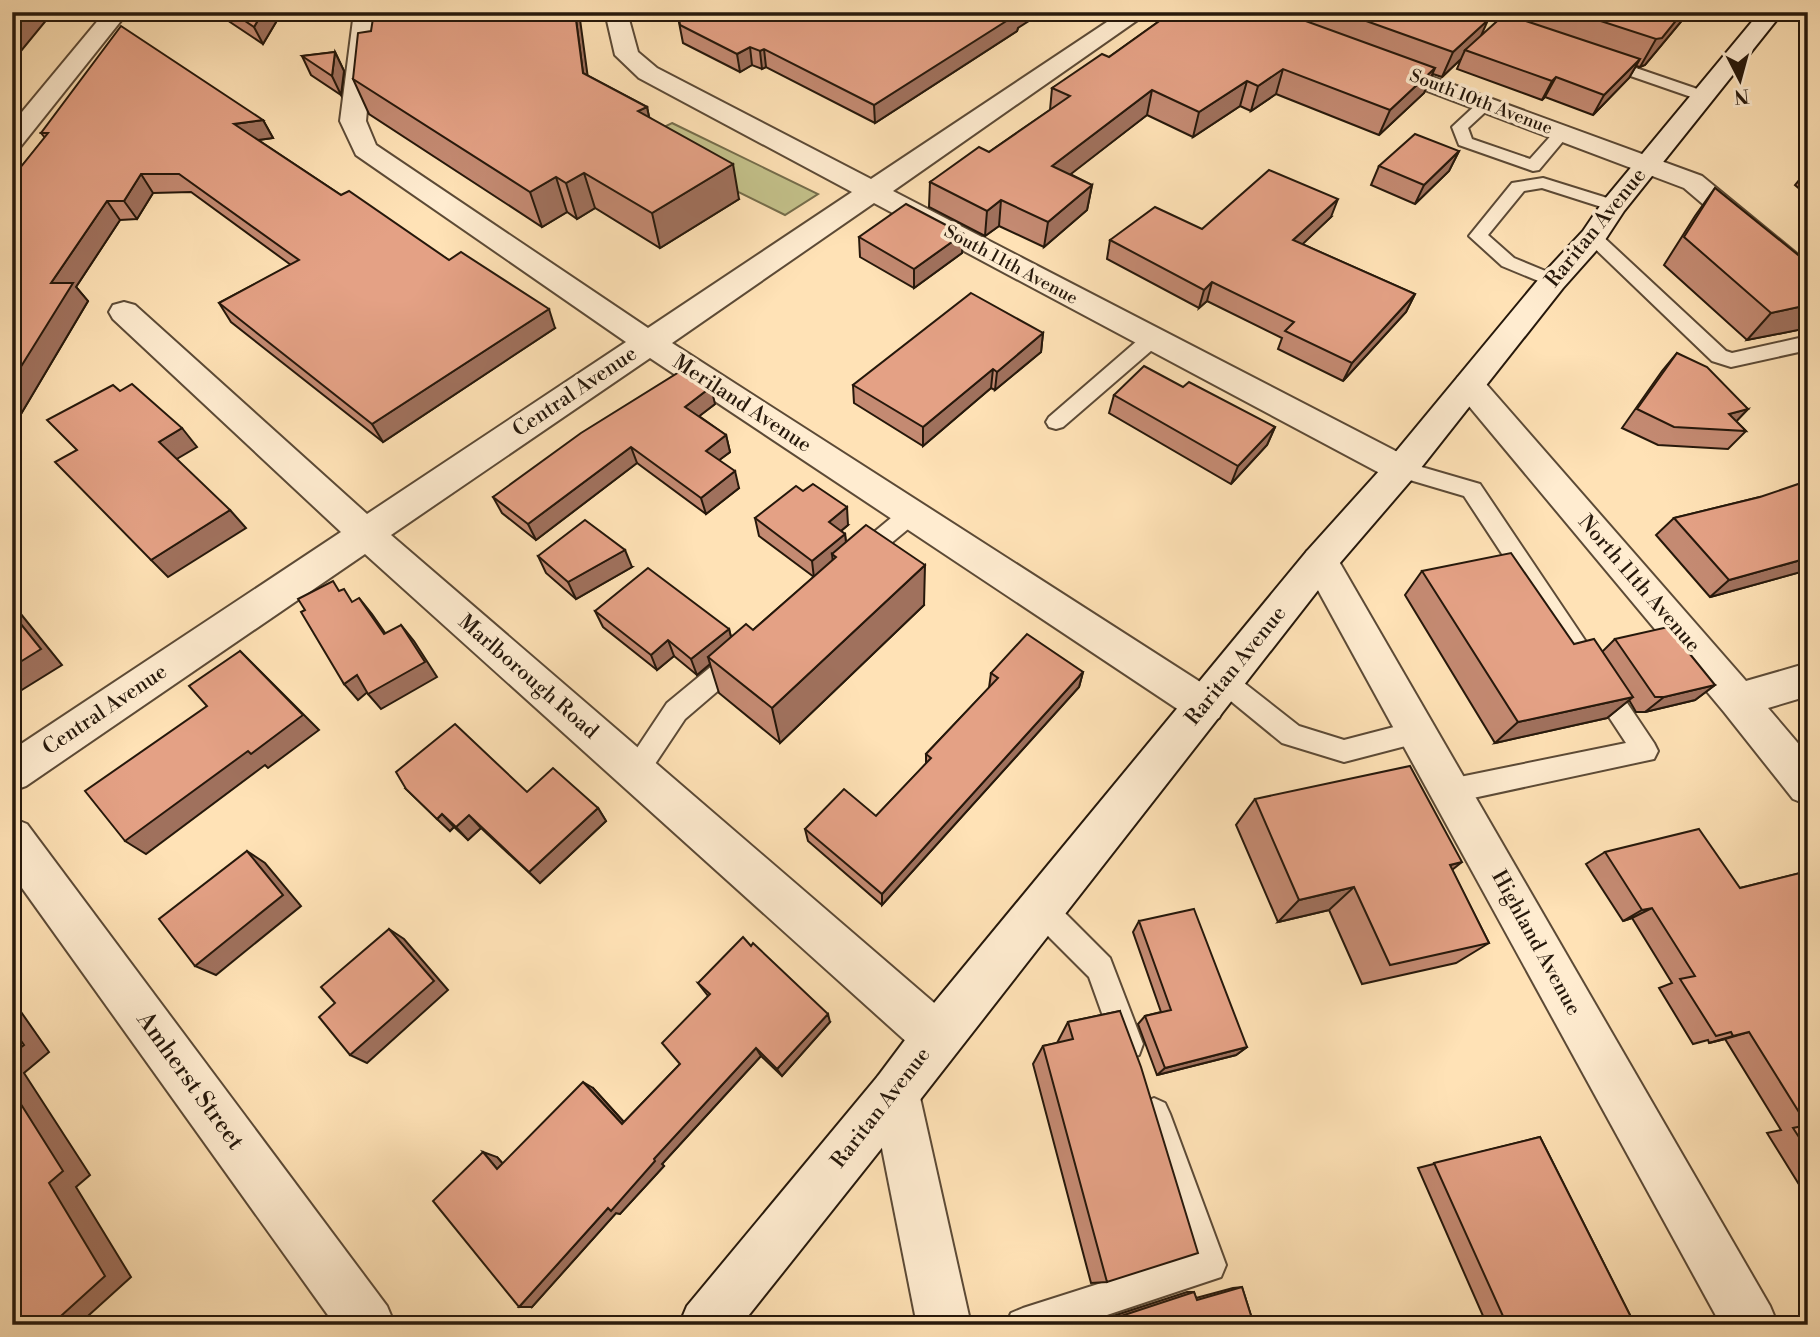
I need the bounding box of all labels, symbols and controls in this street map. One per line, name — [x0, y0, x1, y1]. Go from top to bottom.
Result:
north arrow — [1704, 46, 1774, 116]
street label: South 10th Avenue — [1406, 64, 1556, 140]
text: N — [1733, 83, 1750, 109]
street label: Raritan Avenue — [1540, 163, 1652, 293]
street label: South 11th Avenue — [940, 220, 1082, 310]
street label: Central Avenue — [508, 341, 642, 443]
street label: Meriland Avenue — [668, 349, 816, 459]
street label: North 11th Avenue — [1572, 510, 1706, 658]
street label: Raritan Avenue — [1180, 601, 1292, 731]
street label: Marlborough Road — [453, 609, 603, 745]
street label: Central Avenue — [38, 659, 172, 761]
street label: Highland Avenue — [1485, 866, 1587, 1020]
street label: Amherst Street — [129, 1005, 251, 1156]
street label: Raritan Avenue — [826, 1042, 936, 1174]

